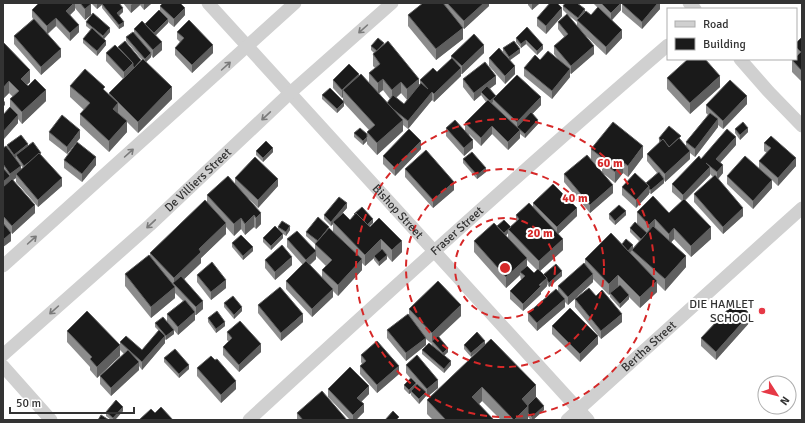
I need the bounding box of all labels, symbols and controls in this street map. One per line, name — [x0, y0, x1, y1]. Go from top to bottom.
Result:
legend — [667, 8, 797, 60]
text: Road — [703, 17, 729, 32]
one-way arrow — [358, 24, 368, 33]
text: Building — [703, 37, 746, 52]
one-way arrow — [220, 62, 230, 71]
one-way arrow — [261, 111, 271, 121]
street label: De Villiers Street — [161, 145, 234, 215]
one-way arrow — [124, 148, 134, 158]
text: 60 m — [597, 156, 623, 171]
street label: Bishop Street — [369, 181, 427, 242]
text: 40 m — [562, 191, 588, 206]
street label: Fraser Street — [427, 203, 486, 258]
one-way arrow — [146, 219, 156, 229]
text: 20 m — [527, 226, 553, 241]
one-way arrow — [27, 235, 37, 244]
centre of rings — [498, 261, 512, 275]
place label: DIE HAMLET SCHOOL — [689, 297, 754, 326]
one-way arrow — [48, 306, 59, 315]
marker: DIE HAMLET SCHOOL — [757, 306, 767, 316]
street label: Bertha Street — [618, 318, 679, 375]
north arrow — [757, 375, 797, 415]
scale bar — [10, 389, 134, 415]
text: N — [777, 394, 792, 408]
text: 50 m — [16, 396, 41, 411]

